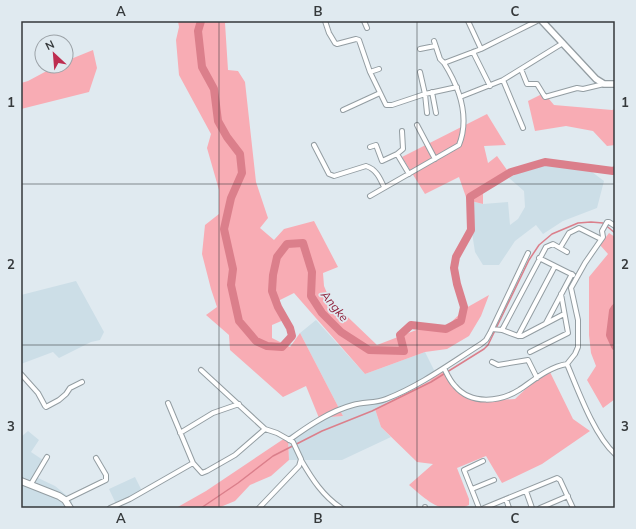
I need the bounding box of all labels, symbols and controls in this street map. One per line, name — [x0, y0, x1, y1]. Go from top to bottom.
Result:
text: A — [116, 3, 126, 19]
text: B — [314, 3, 323, 19]
text: C — [511, 3, 520, 19]
north arrow — [34, 34, 74, 74]
text: N — [43, 37, 56, 53]
text: 1 — [7, 94, 15, 110]
text: 1 — [621, 94, 629, 110]
text: 2 — [7, 256, 15, 272]
text: 2 — [621, 256, 629, 272]
water label: Angke — [317, 287, 352, 325]
text: 3 — [7, 418, 15, 434]
text: 3 — [621, 418, 629, 434]
text: A — [116, 510, 126, 526]
text: B — [314, 510, 323, 526]
text: C — [511, 510, 520, 526]

